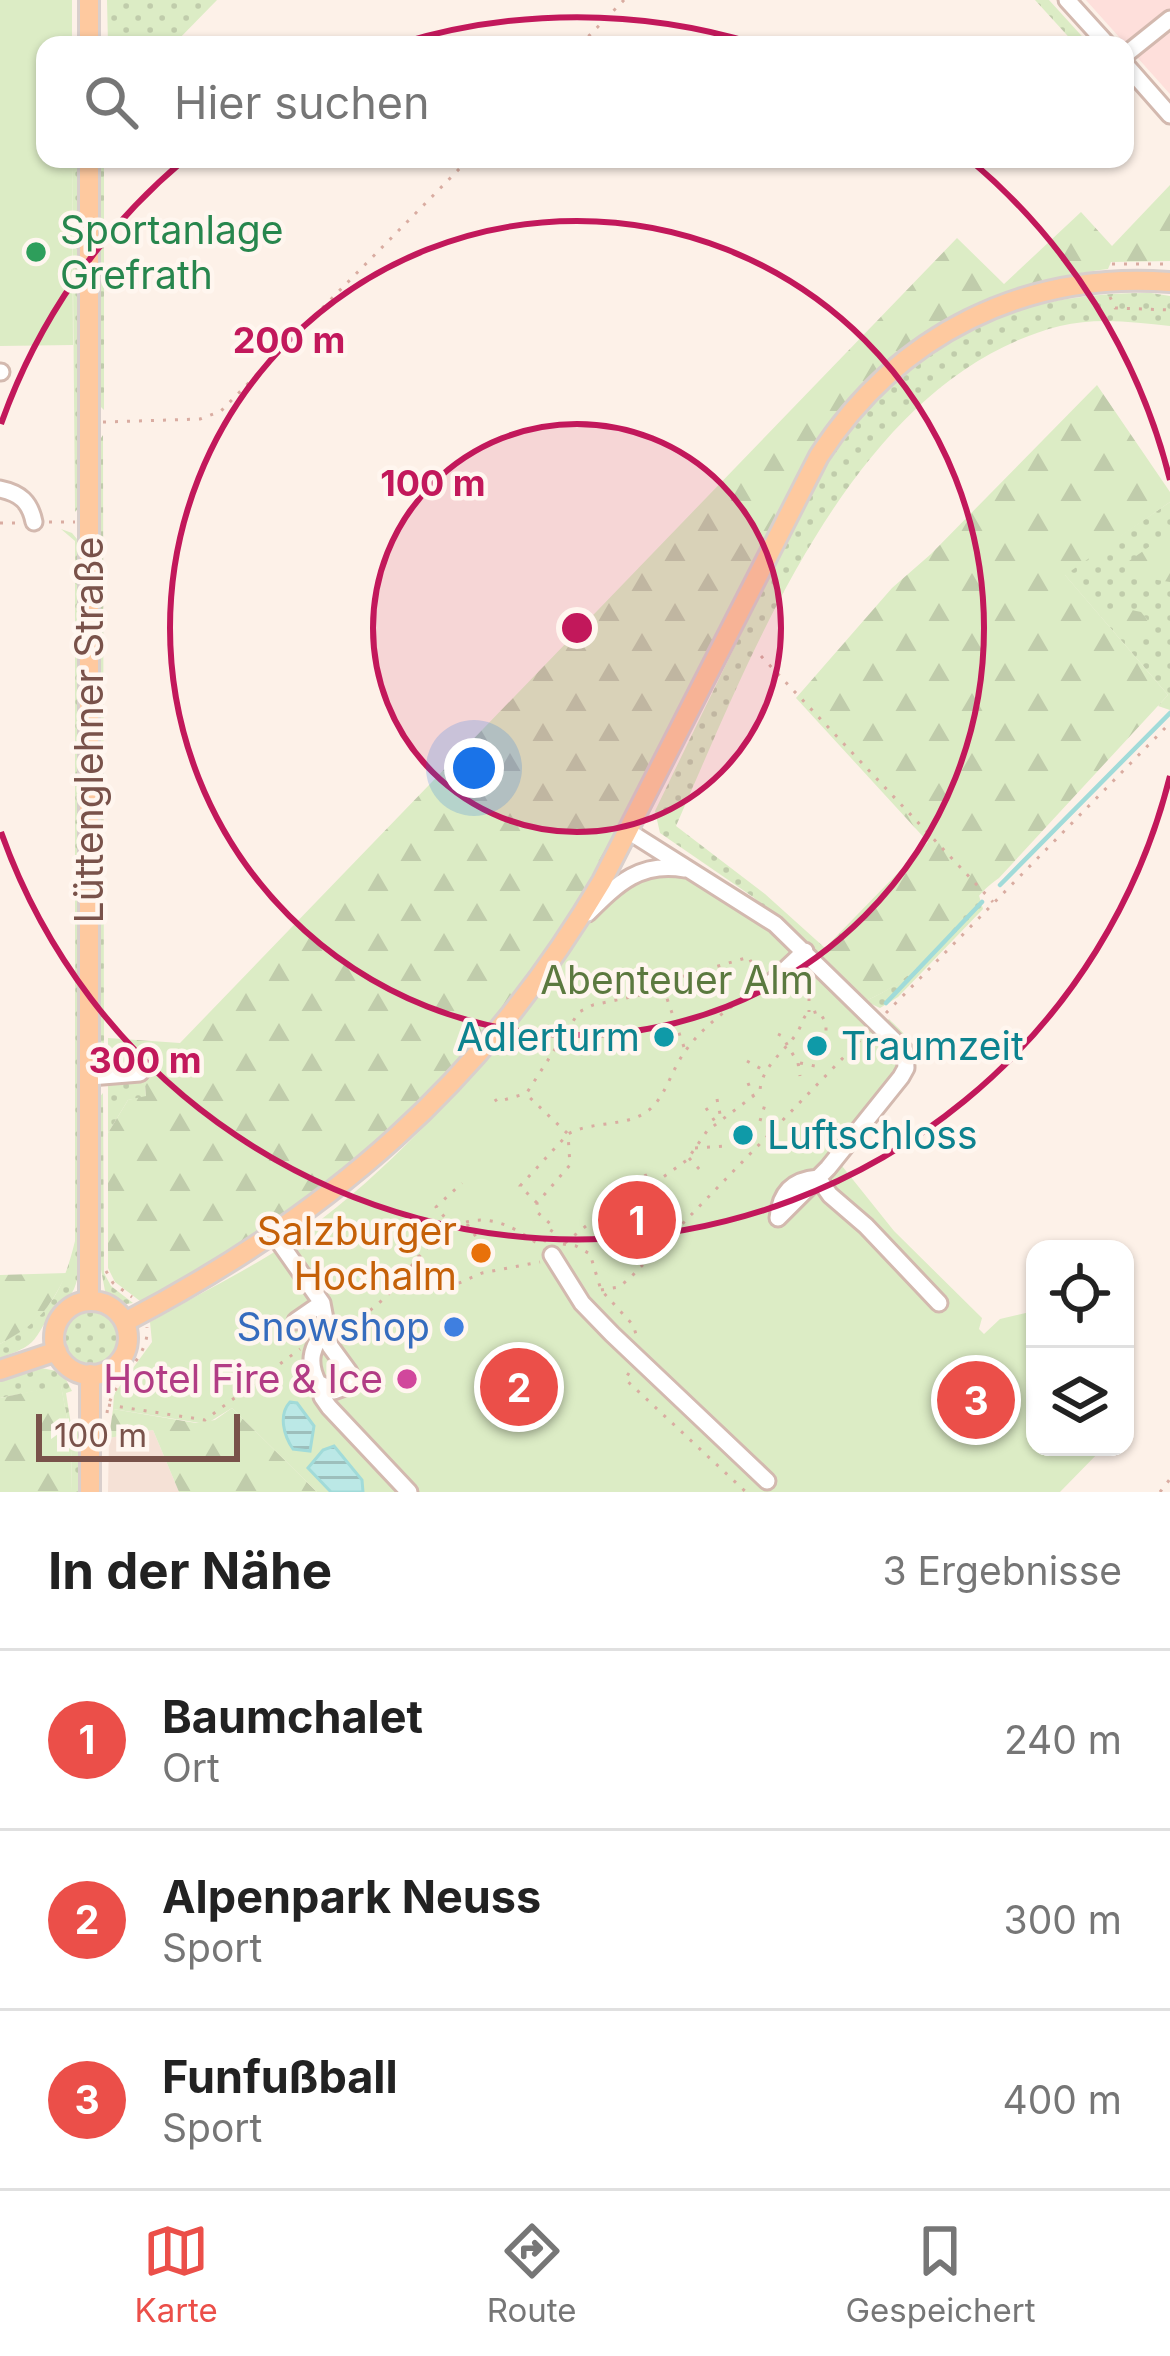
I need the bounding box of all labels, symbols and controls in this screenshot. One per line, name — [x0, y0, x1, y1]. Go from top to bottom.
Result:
search box — [36, 36, 1134, 168]
icon: search — [78, 69, 144, 135]
text: Hier suchen — [174, 75, 430, 130]
place label: Sportanlage Grefrath — [60, 206, 283, 298]
marker: Sportanlage Grefrath — [23, 239, 49, 265]
text: 200 m — [233, 318, 345, 362]
text: 100 m — [380, 461, 486, 505]
street label: Lüttenglehner Straße — [65, 537, 112, 923]
centre of rings — [556, 607, 598, 649]
your location — [444, 738, 504, 798]
park label: Abenteuer Alm — [540, 956, 814, 1003]
place label: Adlerturm — [456, 1013, 640, 1060]
place label: Traumzeit — [841, 1022, 1024, 1069]
marker: Adlerturm — [651, 1024, 677, 1050]
marker: Traumzeit — [804, 1033, 830, 1059]
text: 300 m — [88, 1038, 202, 1082]
place label: Luftschloss — [767, 1111, 978, 1158]
marker: Luftschloss — [730, 1122, 756, 1148]
pin: 1 — [598, 1175, 676, 1265]
place label: Salzburger Hochalm — [257, 1207, 457, 1299]
marker: Salzburger Hochalm — [468, 1240, 494, 1266]
map controls — [1026, 1240, 1134, 1456]
button: locate — [1026, 1240, 1134, 1348]
place label: Snowshop — [236, 1303, 430, 1350]
marker: Snowshop — [441, 1314, 467, 1340]
pin: 2 — [480, 1342, 558, 1432]
button: layers — [1026, 1348, 1134, 1456]
place label: Hotel Fire & Ice — [103, 1355, 383, 1402]
pin: 3 — [937, 1355, 1015, 1445]
marker: Hotel Fire & Ice — [394, 1366, 420, 1392]
scale bar — [36, 1408, 240, 1461]
text: 100 m — [54, 1415, 147, 1455]
text: In der Nähe — [48, 1540, 332, 1601]
text: 3 Ergebnisse — [883, 1547, 1122, 1594]
text: Baumchalet — [162, 1689, 423, 1744]
text: 1 — [79, 1716, 95, 1763]
text: 240 m — [1004, 1716, 1122, 1763]
text: Ort — [162, 1744, 220, 1791]
text: Alpenpark Neuss — [162, 1869, 541, 1924]
text: 2 — [75, 1896, 99, 1943]
text: 300 m — [1004, 1896, 1122, 1943]
text: Sport — [162, 1924, 262, 1971]
text: Funfußball — [162, 2049, 398, 2104]
text: 3 — [74, 2076, 100, 2123]
text: 400 m — [1002, 2076, 1122, 2123]
text: Sport — [162, 2104, 262, 2151]
tab: Karte — [134, 2218, 218, 2330]
tab: Route — [487, 2218, 577, 2330]
tab: Gespeichert — [845, 2218, 1036, 2330]

